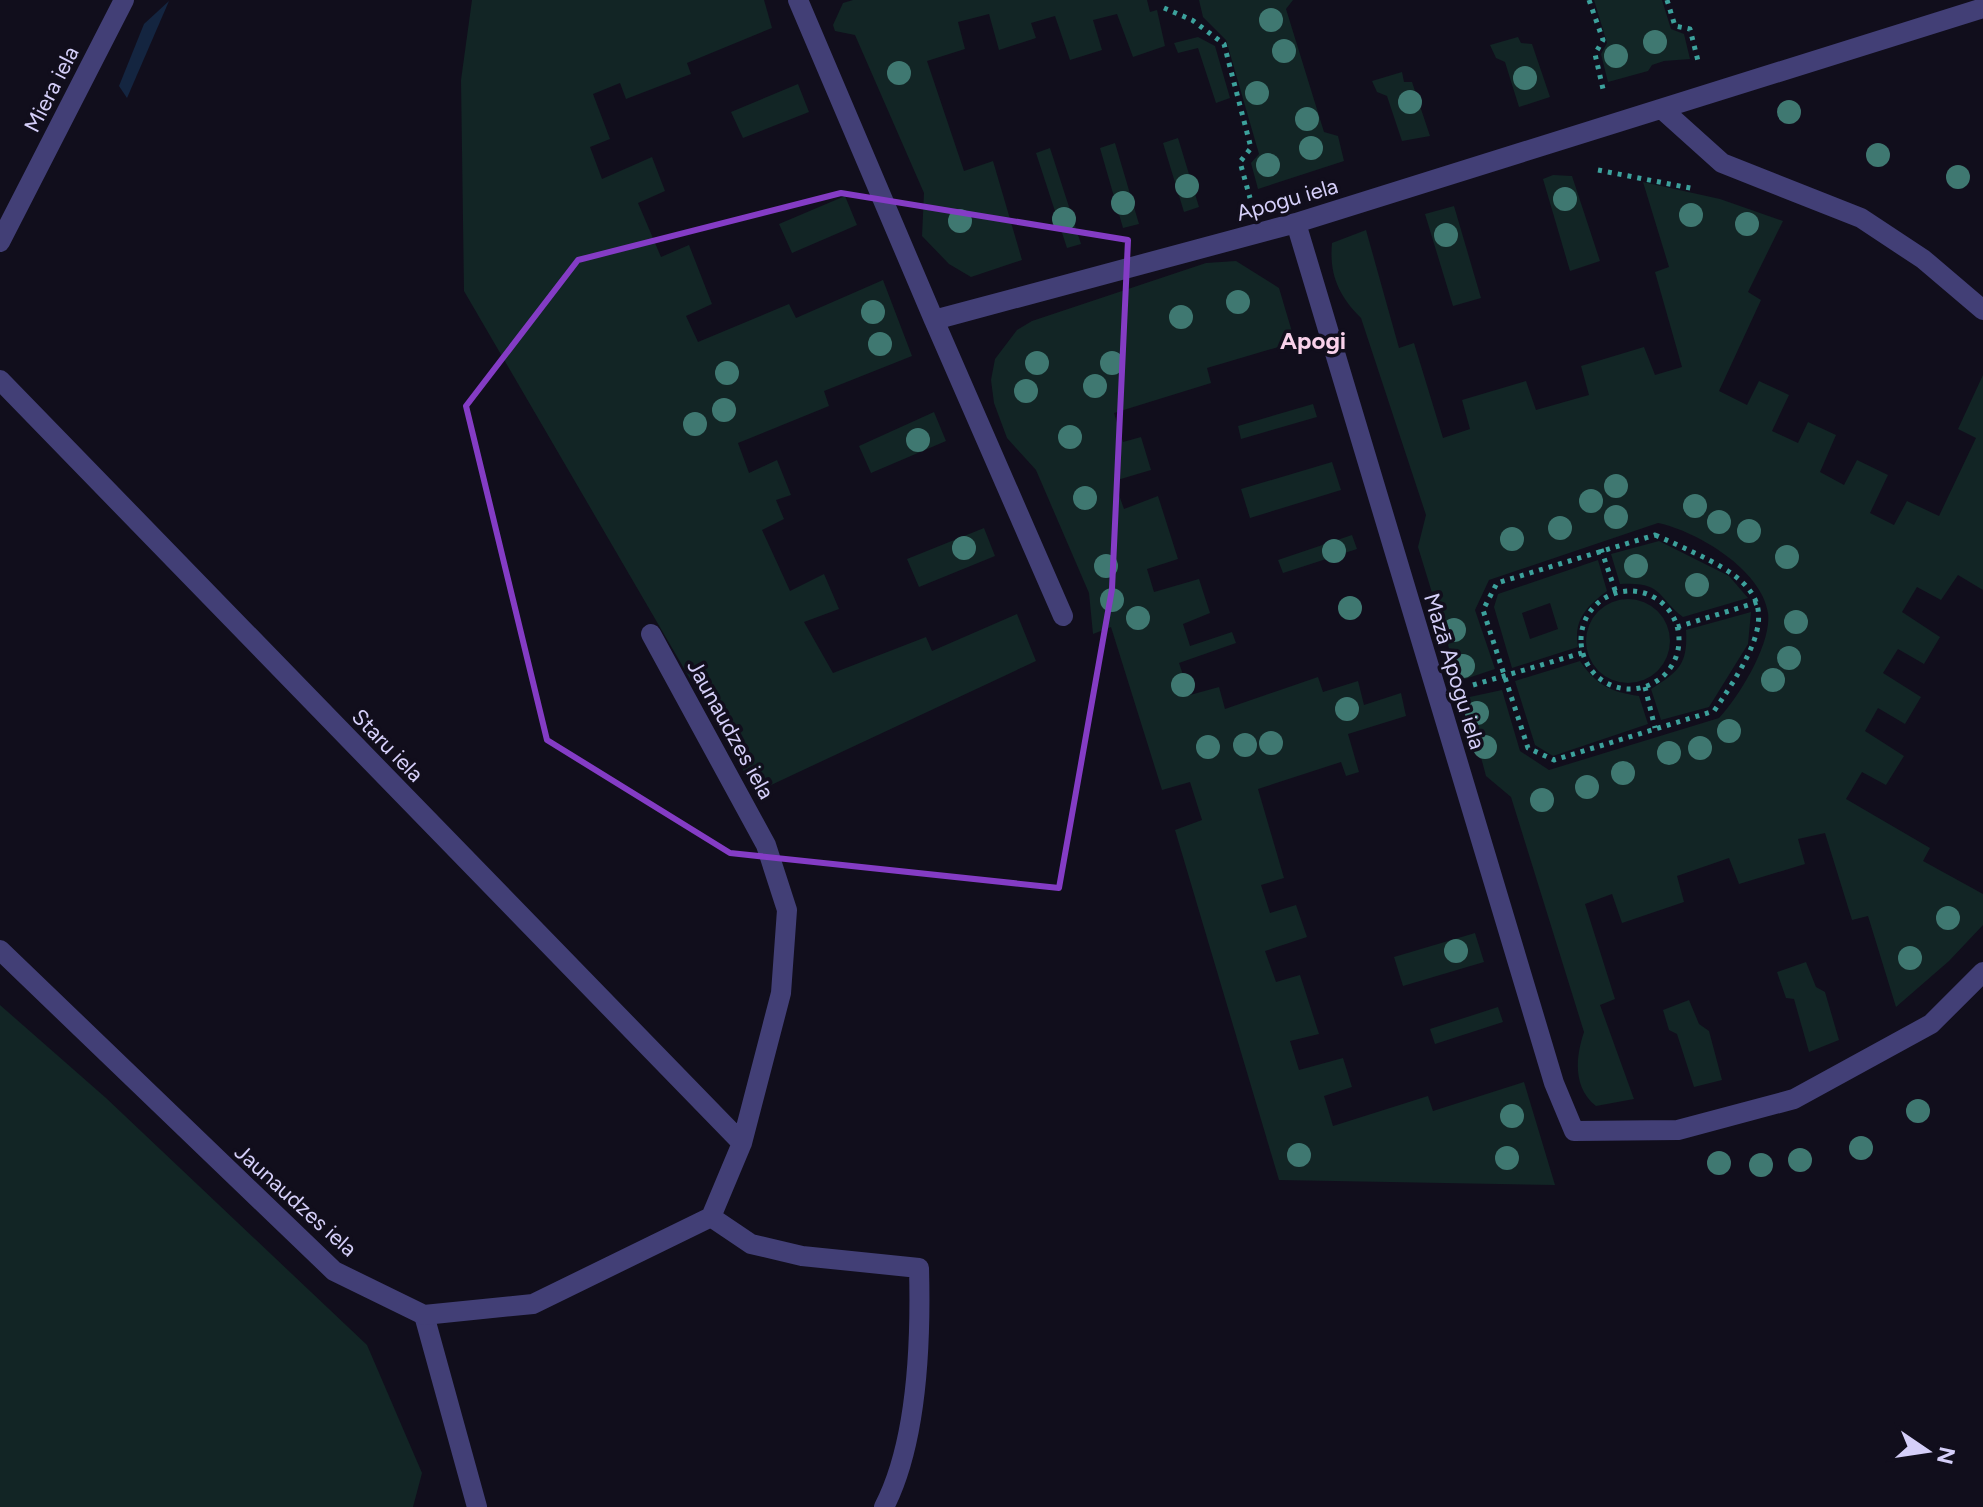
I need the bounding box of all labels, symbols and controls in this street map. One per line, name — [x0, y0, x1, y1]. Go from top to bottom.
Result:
street label: Miera iela — [18, 42, 85, 137]
street label: Apogu iela — [1233, 172, 1341, 227]
district label: Apogi — [1280, 326, 1346, 355]
street label: Mazā Apogu iela — [1418, 590, 1491, 752]
street label: Jaunaudzes iela — [681, 655, 780, 804]
street label: Staru iela — [346, 703, 429, 788]
street label: Jaunaudzes iela — [229, 1138, 362, 1262]
north arrow — [1887, 1411, 1967, 1491]
text: N — [1931, 1444, 1961, 1467]

